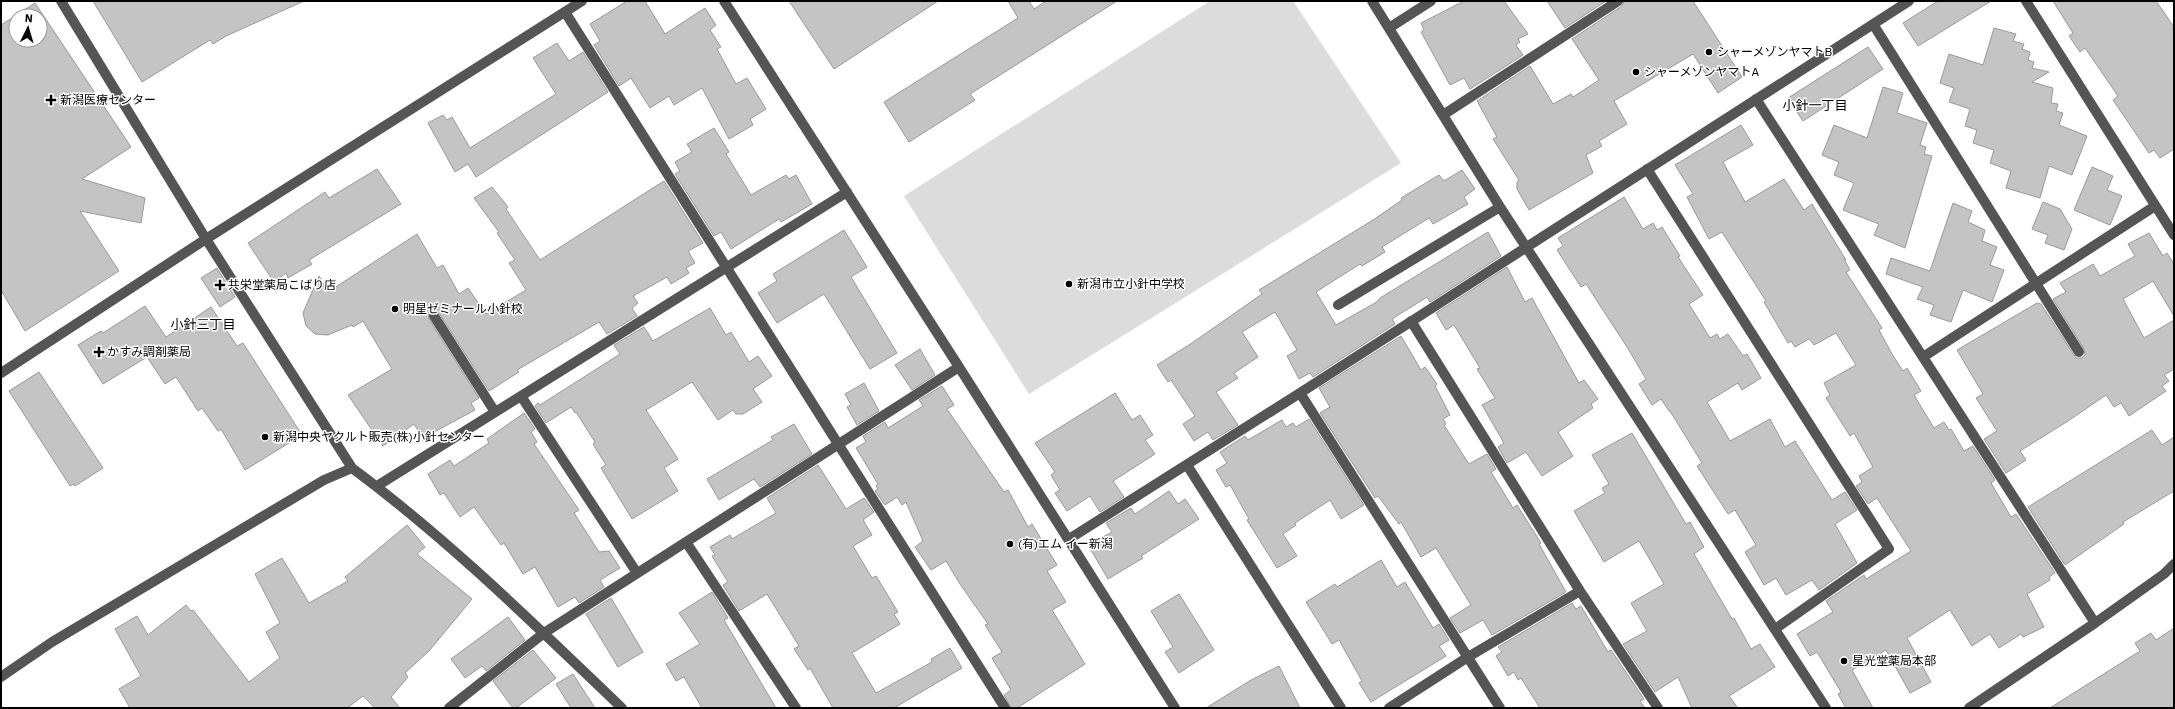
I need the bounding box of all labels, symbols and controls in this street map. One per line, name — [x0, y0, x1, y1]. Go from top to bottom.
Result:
north arrow — [8, 8, 48, 48]
text: N — [24, 11, 33, 25]
place label: シャーメゾンヤマトB — [1717, 44, 1833, 59]
marker: シャーメゾンヤマトB — [1704, 47, 1714, 57]
place label: シャーメゾンヤマトA — [1644, 64, 1760, 79]
marker: シャーメゾンヤマトA — [1631, 67, 1641, 77]
place label: 新潟医療センター — [60, 92, 156, 107]
marker: 新潟医療センター — [45, 94, 57, 106]
district label: 小針一丁目 — [1782, 97, 1848, 114]
place label: 新潟市立小針中学校 — [1077, 276, 1185, 291]
place label: 共栄堂薬局こばり店 — [228, 277, 336, 292]
marker: 新潟市立小針中学校 — [1064, 279, 1074, 289]
marker: 共栄堂薬局こばり店 — [215, 280, 225, 290]
place label: 明星ゼミナール小針校 — [403, 301, 523, 316]
marker: 明星ゼミナール小針校 — [390, 304, 400, 314]
district label: 小針三丁目 — [170, 316, 236, 333]
place label: かすみ調剤薬局 — [107, 344, 191, 359]
marker: かすみ調剤薬局 — [94, 347, 104, 357]
place label: 新潟中央ヤクルト販売(株)小針センター — [273, 429, 485, 444]
marker: 新潟中央ヤクルト販売(株)小針センター — [260, 432, 270, 442]
place label: (有)エム イー新潟 — [1018, 536, 1113, 551]
marker: (有)エム イー新潟 — [1005, 539, 1015, 549]
place label: 星光堂薬局本部 — [1852, 653, 1936, 668]
marker: 星光堂薬局本部 — [1839, 656, 1849, 666]

